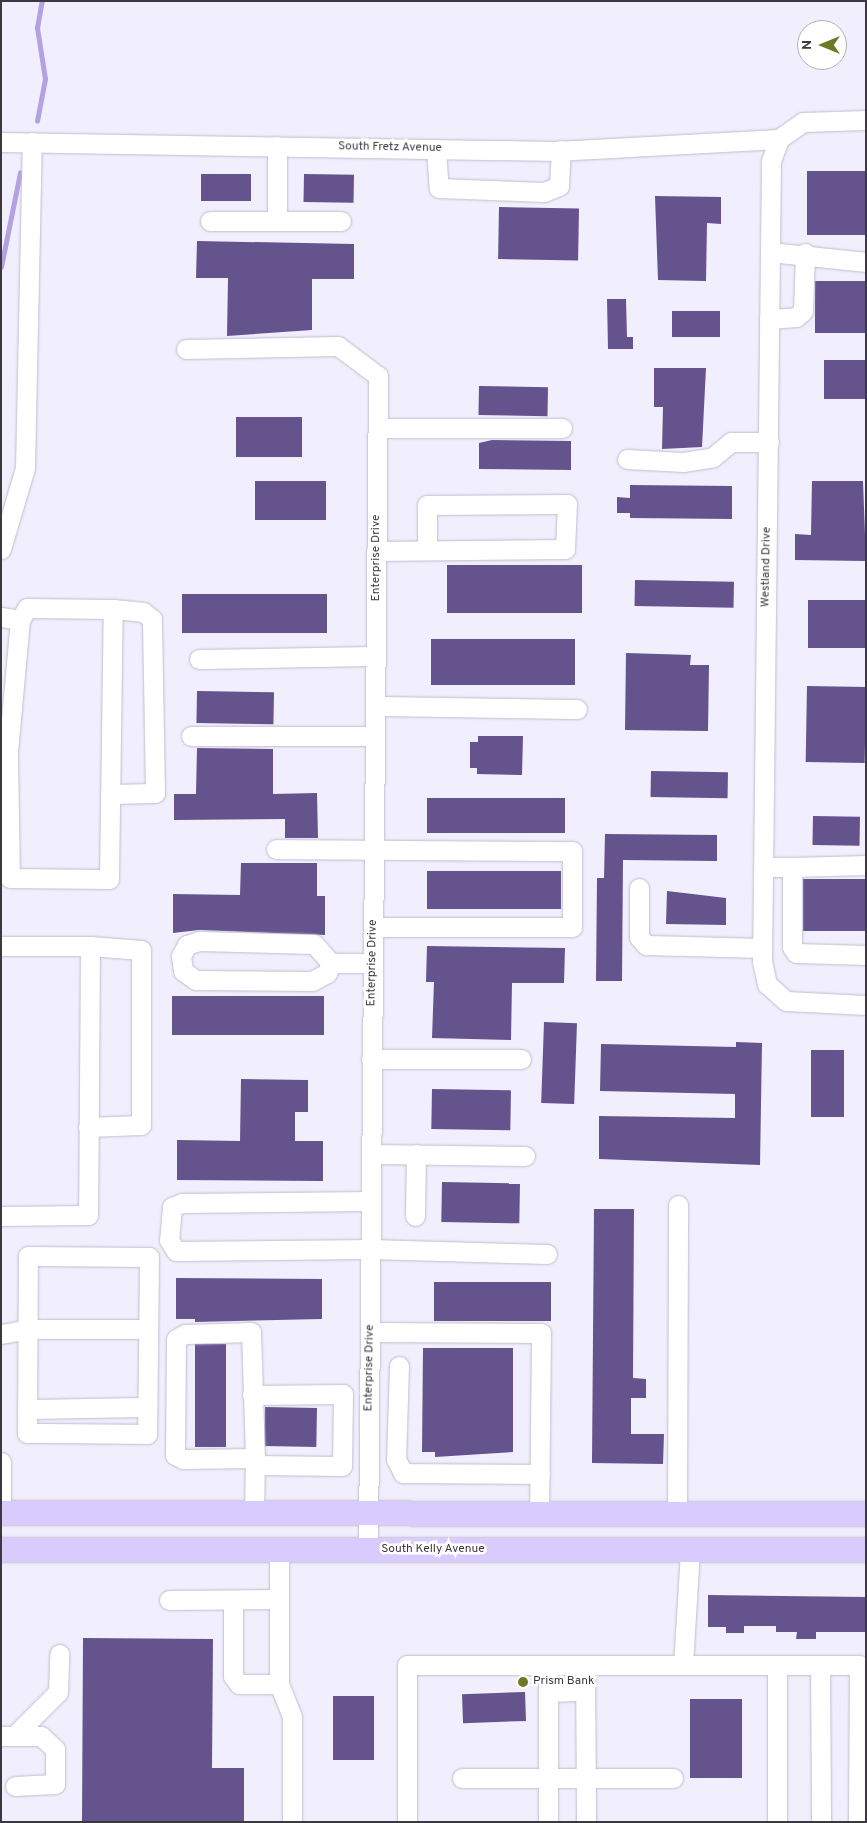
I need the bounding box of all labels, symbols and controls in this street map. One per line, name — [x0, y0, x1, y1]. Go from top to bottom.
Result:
north arrow — [797, 20, 847, 70]
text: N — [799, 40, 816, 50]
street label: South Fretz Avenue — [338, 140, 442, 156]
street label: Enterprise Drive — [370, 515, 384, 601]
street label: Westland Drive — [759, 527, 775, 607]
street label: Enterprise Drive — [365, 919, 381, 1007]
street label: Enterprise Drive — [362, 1324, 378, 1412]
street label: South Kelly Avenue — [381, 1543, 485, 1557]
place label: Prism Bank — [533, 1675, 594, 1689]
marker: Prism Bank — [517, 1676, 529, 1688]

